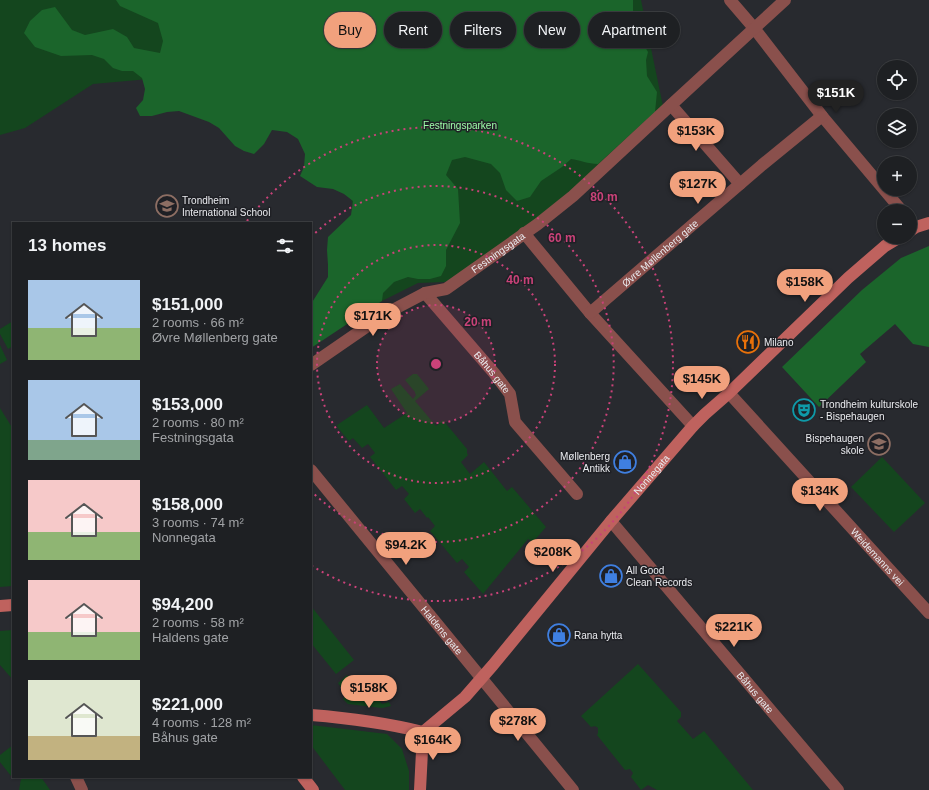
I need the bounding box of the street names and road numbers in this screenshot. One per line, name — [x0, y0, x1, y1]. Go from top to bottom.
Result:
street label: Øvre Møllenberg gate — [620, 217, 701, 289]
street label: Festningsgata — [469, 230, 527, 275]
street label: Båhus gate — [472, 349, 513, 396]
street label: Nonnegata — [631, 452, 672, 497]
street label: Weidemanns vei — [848, 526, 906, 588]
street label: Haldens gate — [419, 604, 465, 657]
street label: Båhus gate — [735, 670, 776, 716]

